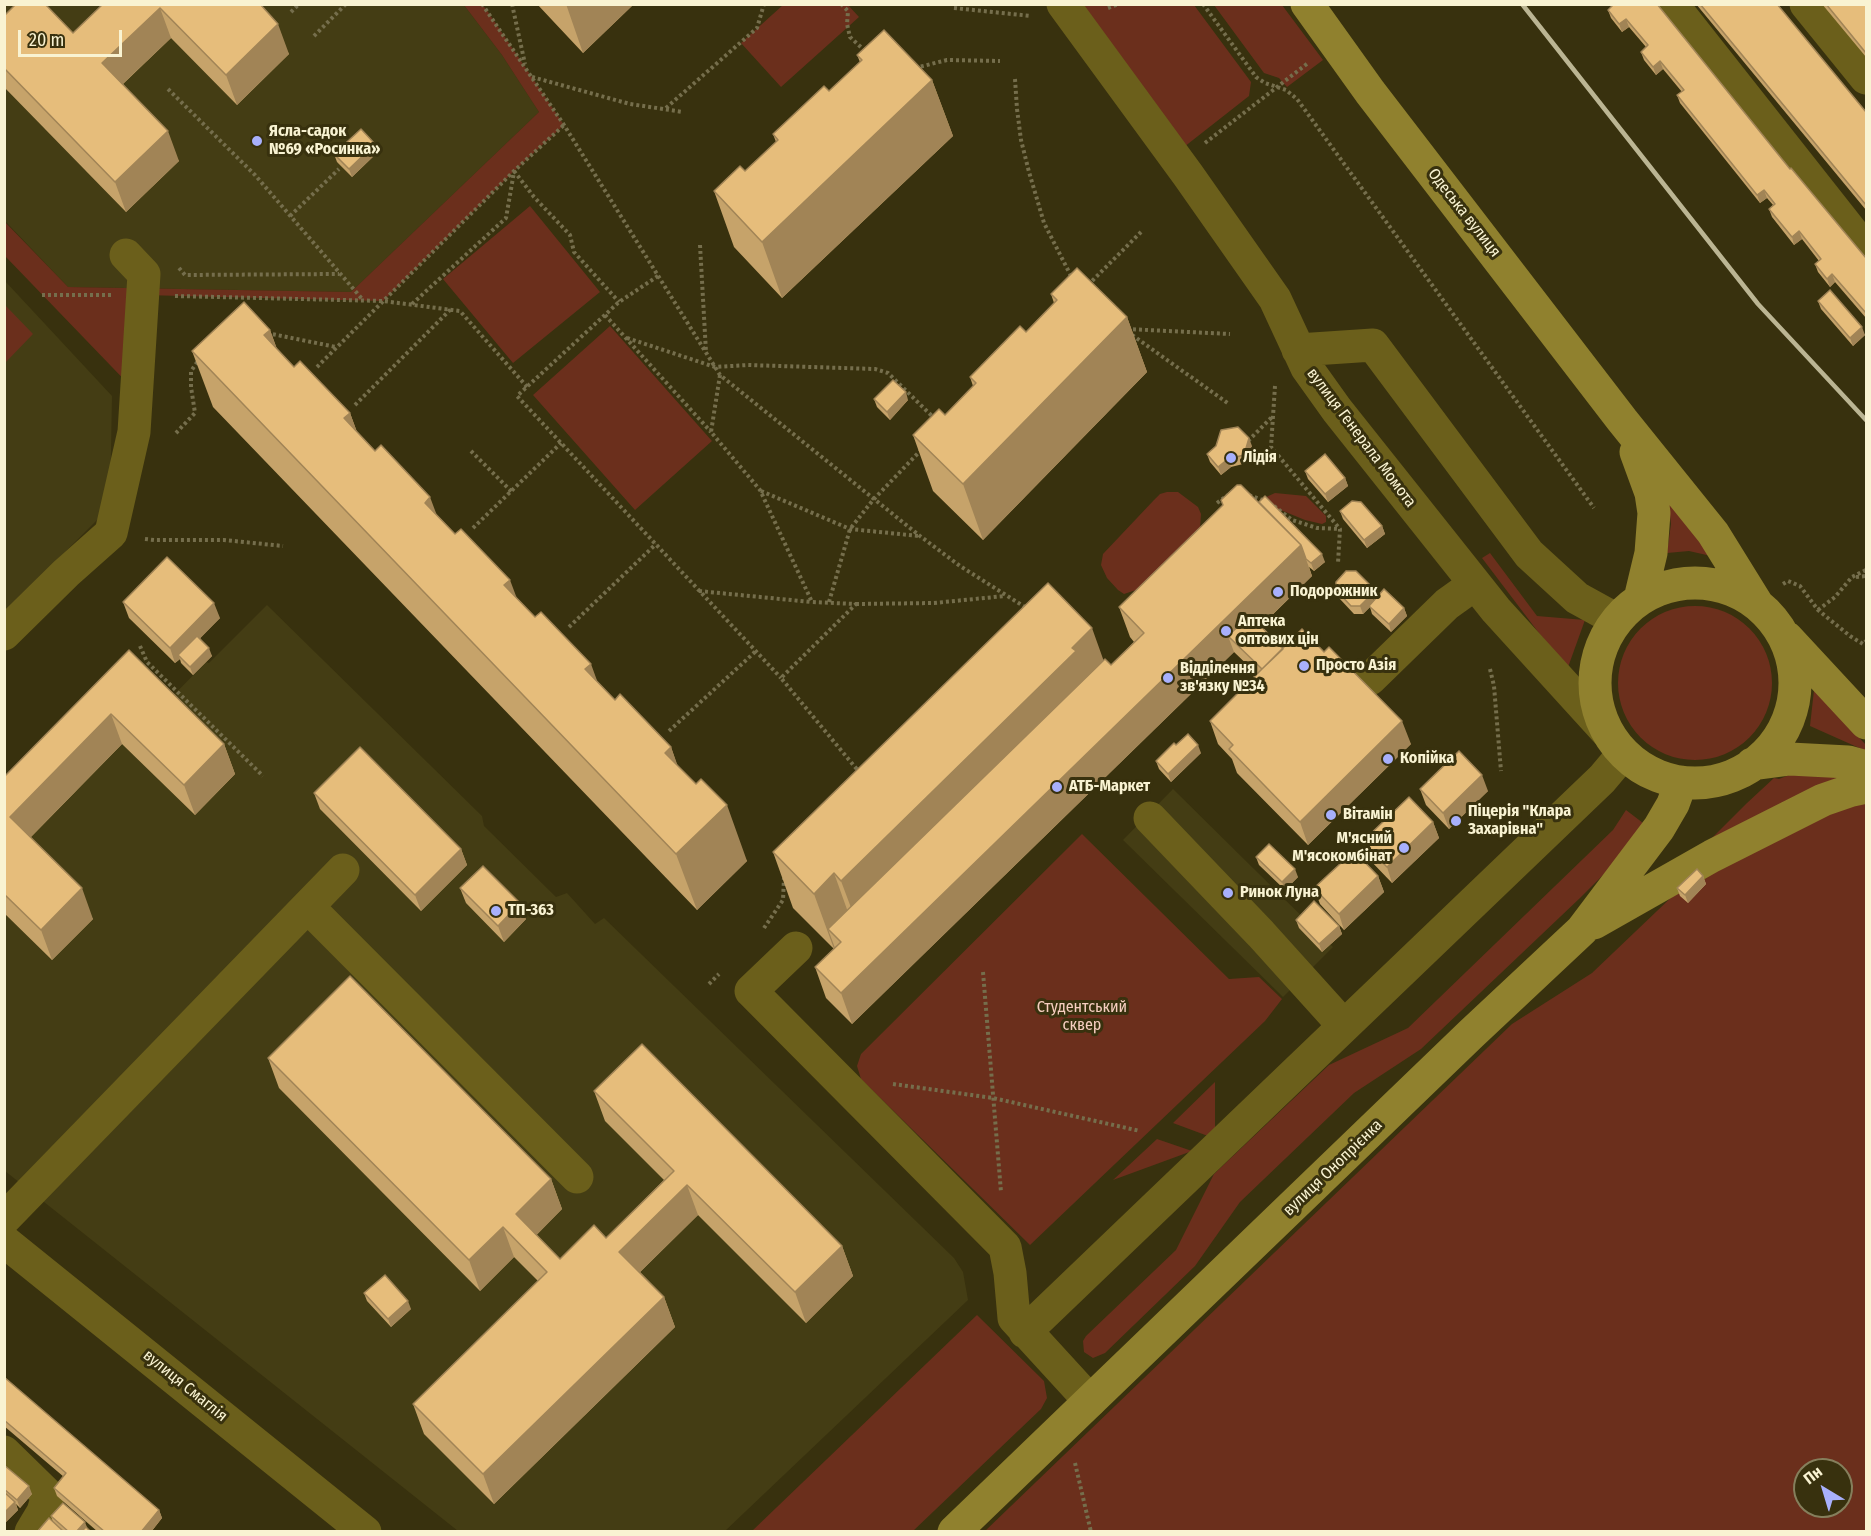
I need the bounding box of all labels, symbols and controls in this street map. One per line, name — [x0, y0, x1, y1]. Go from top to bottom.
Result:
scale bar — [21, 18, 124, 56]
text: 20 m — [29, 29, 64, 51]
place label: Ясла-садок №69 «Росинка» — [269, 122, 380, 160]
marker: Ясла-садок №69 «Росинка» — [250, 134, 264, 148]
street label: Одеська вулиця — [1424, 165, 1504, 261]
street label: вулиця Генерала Момота — [1302, 365, 1420, 511]
place label: Лідія — [1243, 448, 1277, 468]
marker: Лідія — [1224, 451, 1238, 465]
place label: Подорожник — [1290, 582, 1378, 602]
marker: Подорожник — [1271, 585, 1285, 599]
place label: Аптека оптових цін — [1238, 612, 1319, 650]
marker: Аптека оптових цін — [1219, 624, 1233, 638]
place label: Просто Азія — [1316, 656, 1396, 676]
place label: Відділення зв'язку №34 — [1180, 659, 1265, 697]
marker: Просто Азія — [1297, 659, 1311, 673]
marker: Відділення зв'язку №34 — [1161, 671, 1175, 685]
place label: Копійка — [1400, 749, 1454, 769]
marker: Копійка — [1381, 752, 1395, 766]
place label: АТБ-Маркет — [1069, 777, 1150, 797]
marker: АТБ-Маркет — [1050, 780, 1064, 794]
place label: Піцерія "Клара Захарівна" — [1468, 802, 1571, 840]
place label: Вітамін — [1343, 805, 1393, 825]
marker: Вітамін — [1324, 808, 1338, 822]
marker: Піцерія "Клара Захарівна" — [1449, 814, 1463, 828]
place label: М'ясний М'ясокомбінат — [1292, 829, 1392, 867]
marker: М'ясний М'ясокомбінат — [1397, 841, 1411, 855]
place label: Ринок Луна — [1240, 883, 1319, 903]
marker: Ринок Луна — [1221, 886, 1235, 900]
place label: ТП-363 — [508, 901, 554, 921]
marker: ТП-363 — [489, 904, 503, 918]
park label: Студентський сквер — [1037, 998, 1127, 1036]
street label: вулиця Онопрієнка — [1279, 1116, 1387, 1220]
street label: вулиця Смаглія — [139, 1346, 231, 1426]
north arrow — [1793, 1458, 1853, 1518]
text: Пн — [1800, 1462, 1826, 1488]

